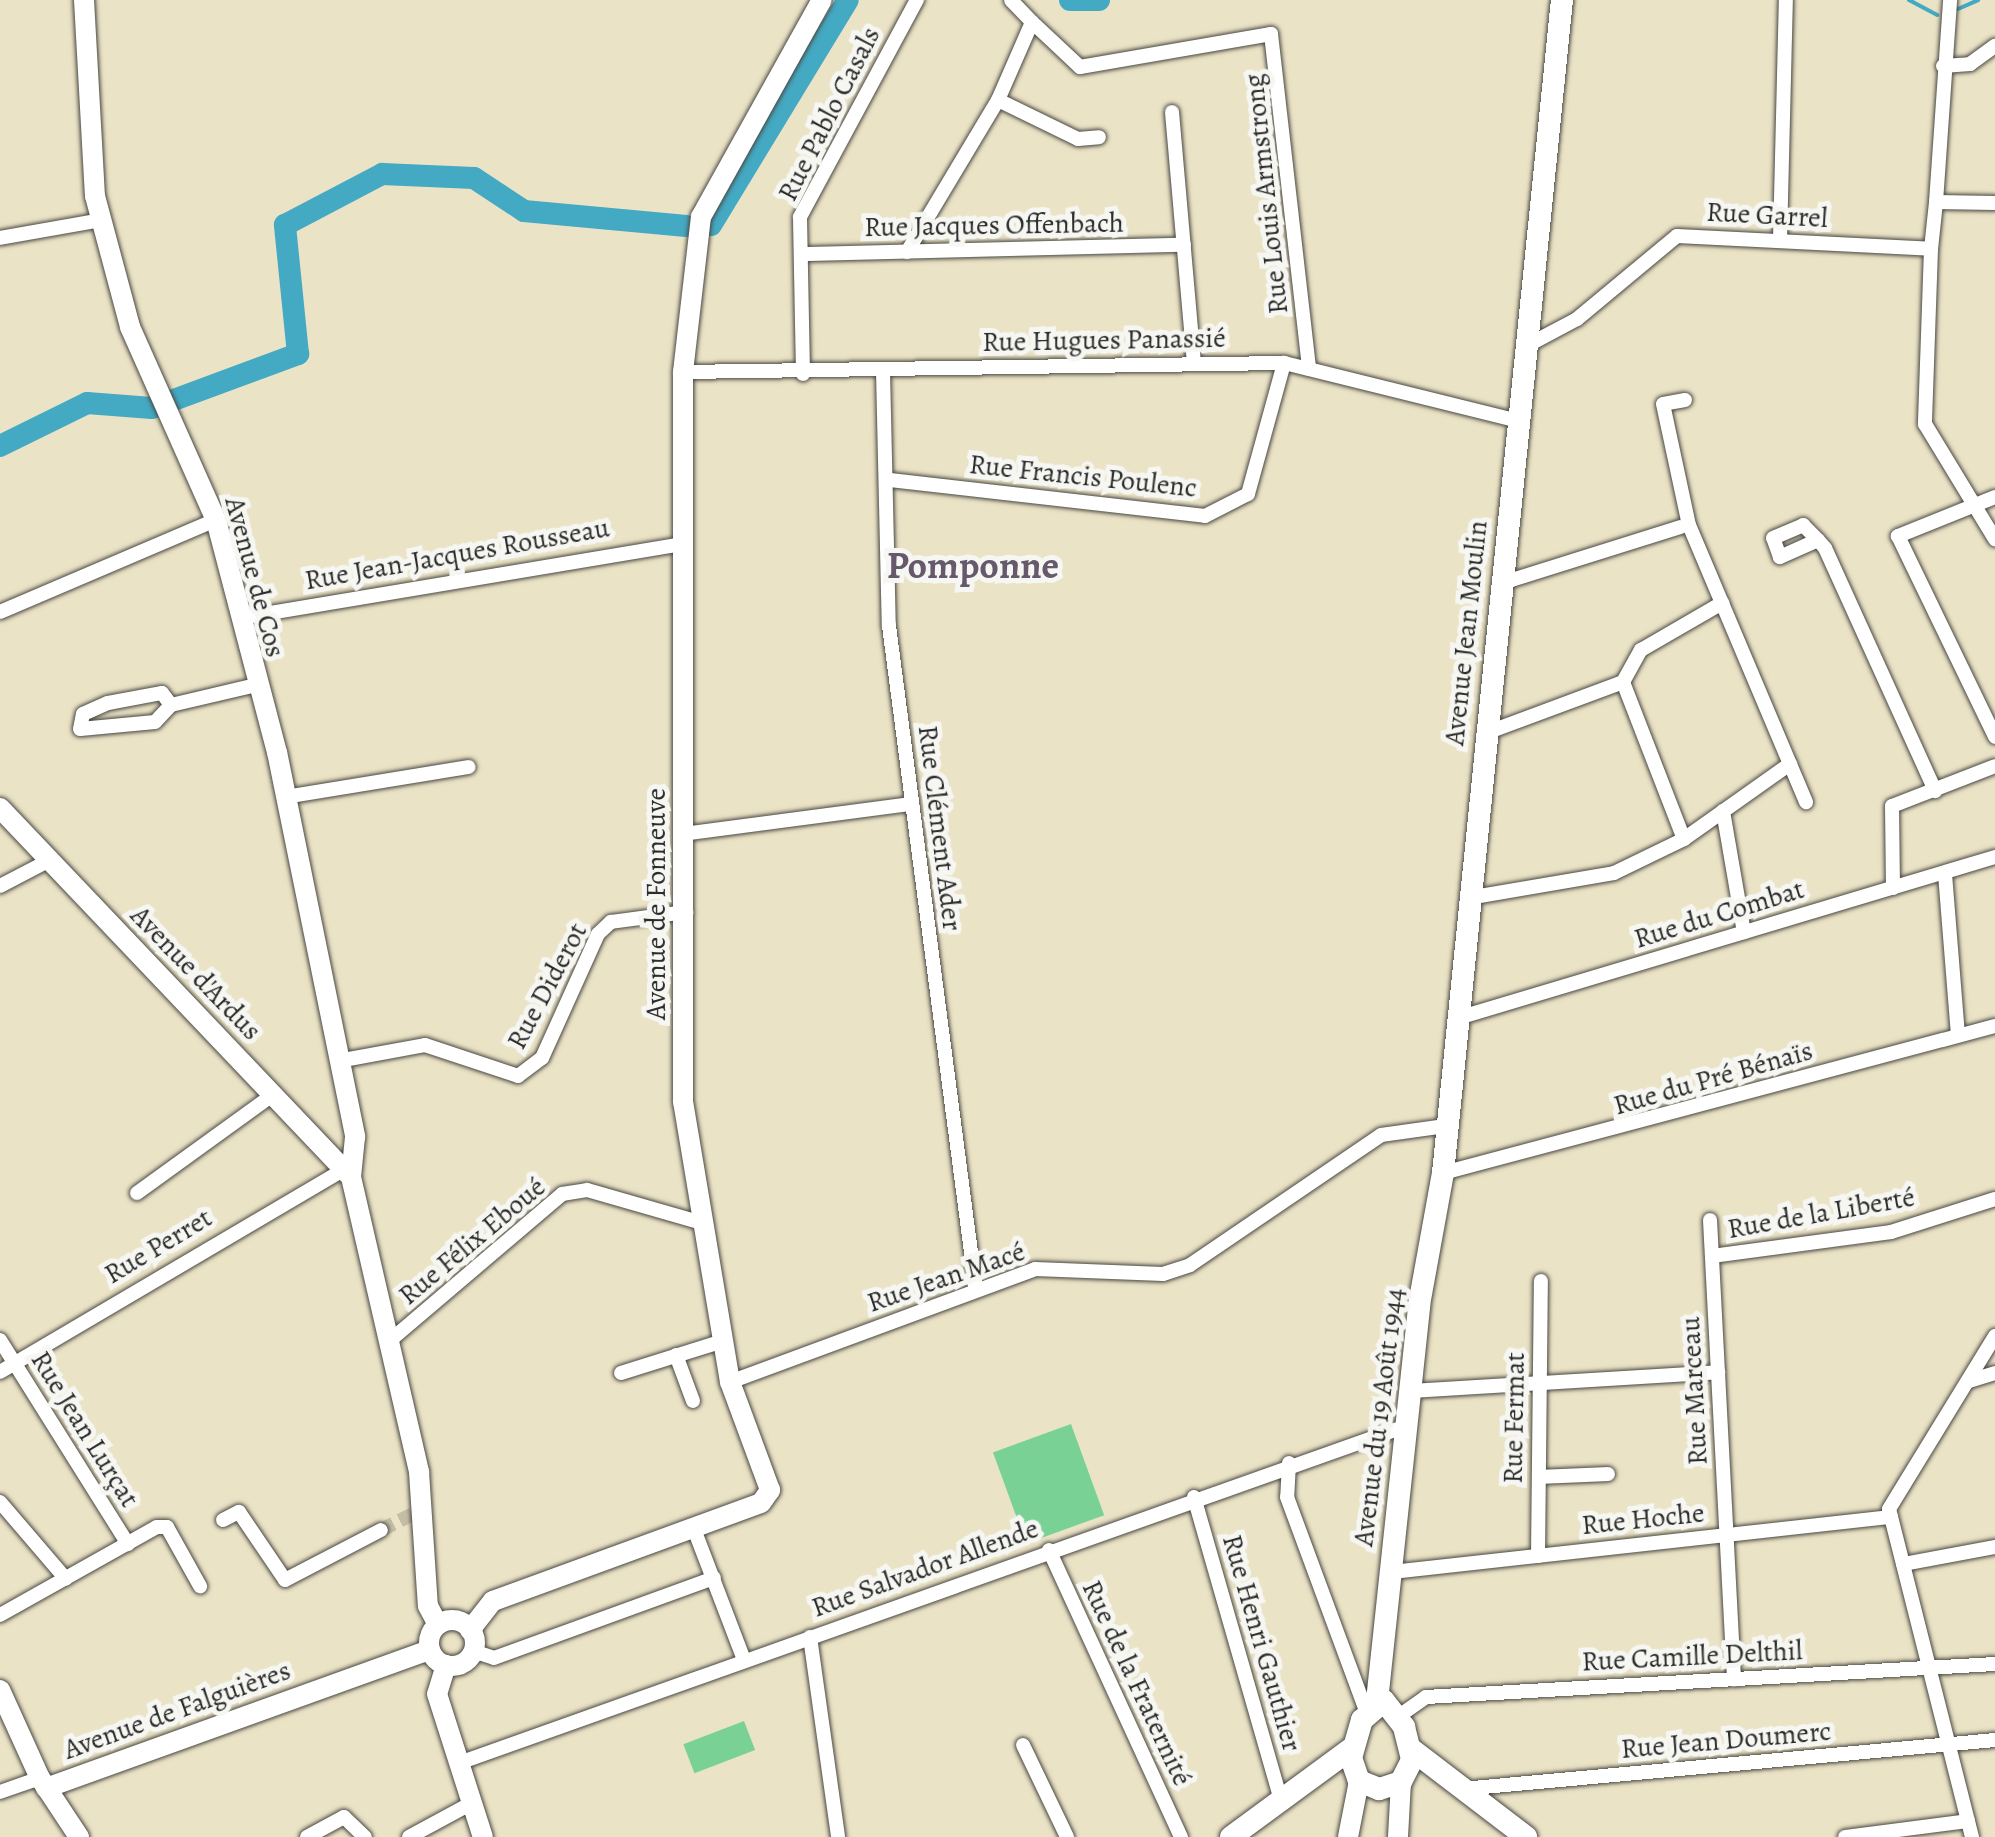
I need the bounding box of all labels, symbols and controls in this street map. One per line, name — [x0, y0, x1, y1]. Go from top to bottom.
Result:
street label: Rue Pablo Casals — [771, 21, 887, 207]
street label: Rue Louis Armstrong — [1237, 72, 1295, 316]
street label: Rue Garrel — [1705, 195, 1829, 235]
street label: Rue Jacques Offenbach — [864, 206, 1124, 244]
street label: Rue Hugues Panassié — [982, 321, 1226, 359]
street label: Rue Francis Poulenc — [968, 447, 1198, 505]
street label: Avenue de Cos — [218, 493, 292, 661]
street label: Rue Jean-Jacques Rousseau — [302, 511, 612, 597]
street label: Avenue Jean Moulin — [1437, 519, 1495, 747]
district label: Pomponne — [887, 543, 1059, 589]
street label: Rue Clément Ader — [911, 723, 969, 933]
street label: Avenue de Fonneuve — [639, 788, 673, 1020]
street label: Rue du Combat — [1630, 872, 1808, 956]
street label: Avenue d'Ardus — [124, 899, 268, 1047]
street label: Rue Diderot — [500, 917, 594, 1055]
street label: Rue du Pré Bénaïs — [1610, 1034, 1816, 1122]
street label: Rue Félix Eboué — [392, 1170, 552, 1312]
street label: Rue de la Liberté — [1725, 1180, 1917, 1246]
street label: Rue Perret — [98, 1201, 218, 1291]
street label: Rue Jean Macé — [863, 1234, 1029, 1320]
street label: Avenue du 19 Août 1944 — [1346, 1286, 1412, 1548]
street label: Rue Marceau — [1673, 1316, 1715, 1466]
street label: Rue Jean Lurçat — [24, 1345, 146, 1513]
street label: Rue Fermat — [1496, 1352, 1532, 1484]
street label: Rue Hoche — [1580, 1496, 1706, 1542]
street label: Rue Salvador Allende — [807, 1511, 1043, 1625]
street label: Rue Henri Gauthier — [1215, 1531, 1309, 1755]
street label: Rue de la Fraternité — [1075, 1575, 1199, 1791]
street label: Rue Camille Delthil — [1581, 1633, 1803, 1679]
street label: Avenue de Falguières — [59, 1653, 295, 1767]
street label: Rue Jean Doumerc — [1619, 1714, 1833, 1766]

